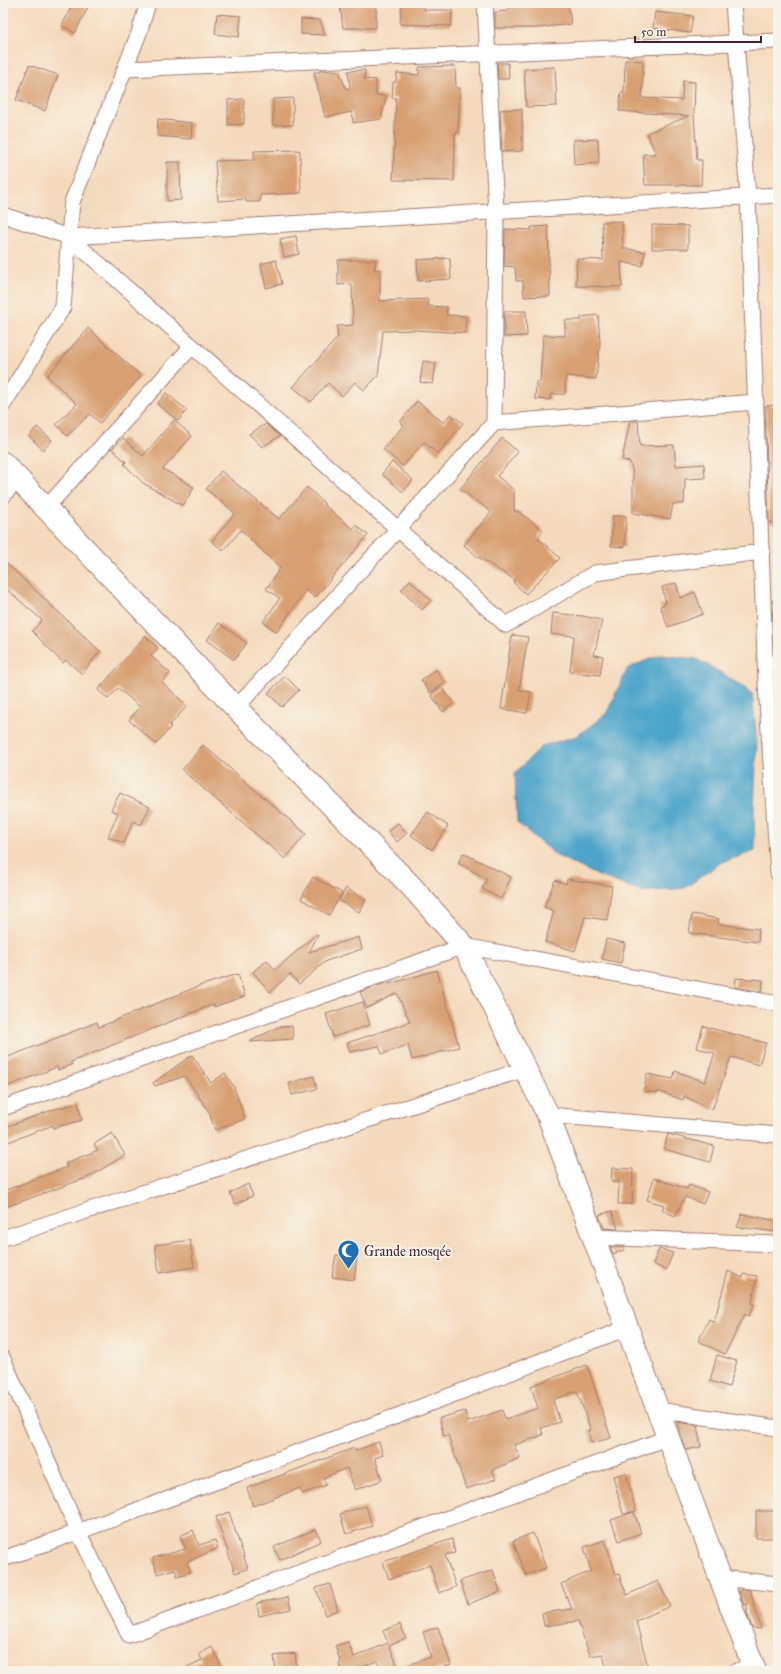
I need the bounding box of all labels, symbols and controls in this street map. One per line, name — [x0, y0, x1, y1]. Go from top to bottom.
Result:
scale bar — [635, 18, 761, 44]
text: 50 m — [641, 25, 666, 39]
mosque icon: Grande mosqée — [335, 1238, 361, 1271]
place label: Grande mosqée — [364, 1243, 451, 1261]

